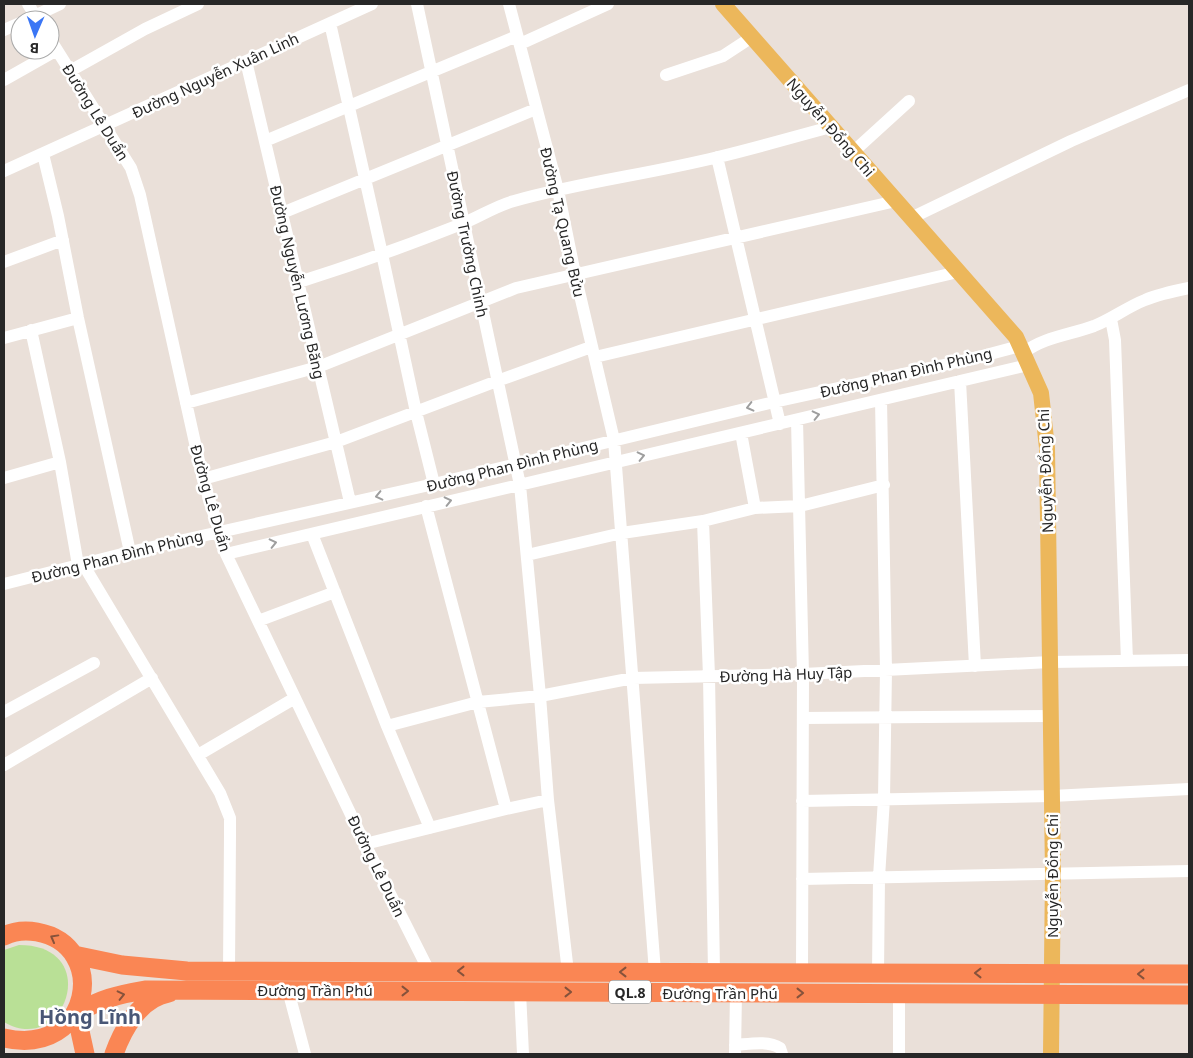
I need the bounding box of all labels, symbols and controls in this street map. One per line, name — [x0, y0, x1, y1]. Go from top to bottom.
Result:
north arrow — [10, 10, 60, 60]
street label: Đường Nguyễn Xuân Linh — [128, 28, 302, 122]
text: B — [30, 39, 40, 58]
street label: Đường Lê Duẩn — [58, 60, 134, 164]
street label: Nguyễn Đổng Chi — [783, 74, 879, 180]
street label: Đường Tạ Quang Bửu — [536, 145, 590, 299]
street label: Đường Trường Chinh — [443, 169, 493, 319]
street label: Đường Nguyễn Lương Băng — [266, 183, 330, 381]
street label: Đường Phan Đình Phùng — [818, 342, 994, 402]
one-way arrow — [746, 401, 755, 412]
street label: Nguyễn Đổng Chi — [1033, 409, 1057, 533]
one-way arrow — [811, 410, 820, 421]
street label: Đường Phan Đình Phùng — [424, 434, 600, 496]
street label: Đường Lê Duẩn — [186, 442, 236, 554]
one-way arrow — [636, 451, 645, 462]
one-way arrow — [375, 490, 384, 501]
one-way arrow — [444, 496, 453, 507]
street label: Đường Phan Đình Phùng — [29, 525, 205, 587]
one-way arrow — [269, 538, 278, 549]
street label: Đường Hà Huy Tập — [719, 662, 853, 686]
street label: Đường Lê Duẩn — [344, 812, 410, 920]
street label: Nguyễn Đổng Chi — [1042, 814, 1062, 938]
one-way arrow — [51, 935, 60, 945]
one-way arrow — [456, 966, 464, 976]
one-way arrow — [619, 967, 626, 977]
one-way arrow — [974, 968, 982, 979]
one-way arrow — [1136, 969, 1144, 979]
street label: Đường Trần Phú — [257, 980, 373, 1000]
road number: QL.8 — [609, 980, 651, 1004]
street label: Đường Trần Phú — [662, 983, 778, 1003]
one-way arrow — [402, 986, 409, 996]
one-way arrow — [564, 987, 572, 997]
one-way arrow — [796, 988, 804, 998]
one-way arrow — [116, 990, 125, 1001]
district label: Hồng Lĩnh — [39, 1003, 141, 1030]

